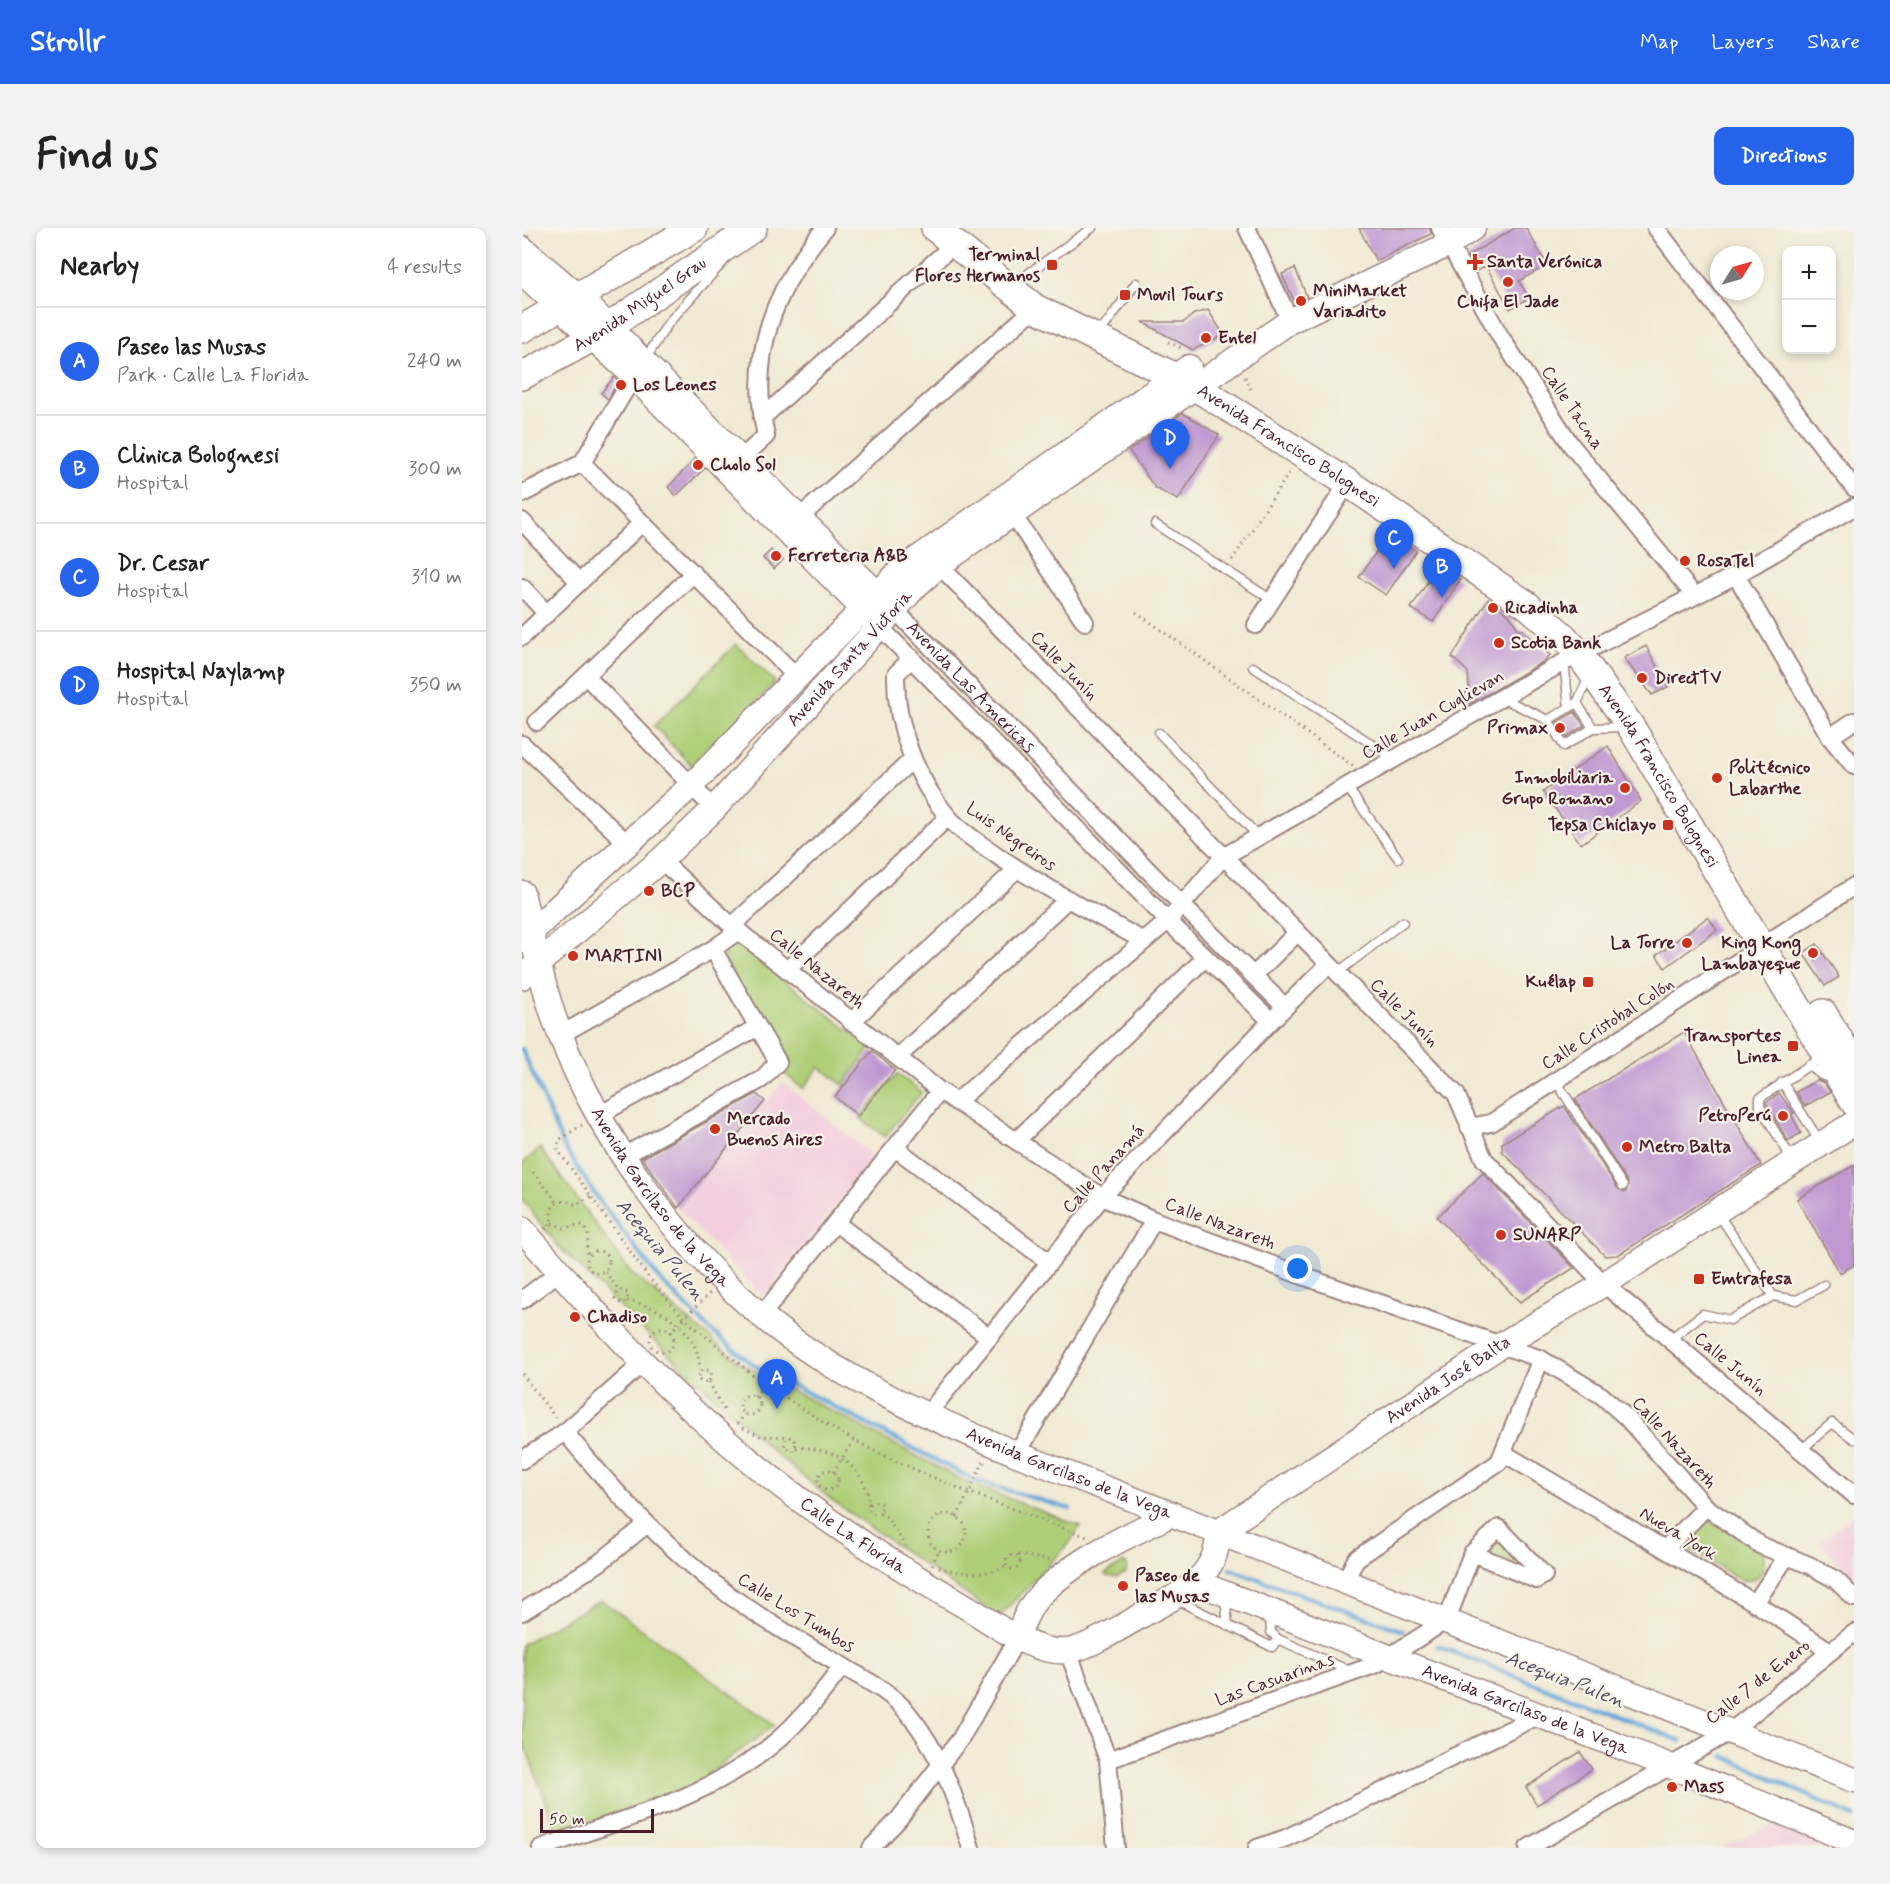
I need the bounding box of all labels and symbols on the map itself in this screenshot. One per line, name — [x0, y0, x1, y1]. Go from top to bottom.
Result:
place label: Terminal Flores Hermanos — [915, 243, 1041, 288]
north arrow — [1710, 246, 1764, 300]
place label: Santa Verónica — [1487, 250, 1603, 274]
street label: Avenida Miguel Grau — [569, 251, 711, 358]
marker: Santa Verónica — [1468, 255, 1482, 269]
marker: Terminal Flores Hermanos — [1045, 258, 1059, 272]
marker: Chifa El Jade — [1501, 275, 1515, 289]
place label: MiniMarket Variadito — [1313, 279, 1408, 324]
place label: Movil Tours — [1137, 283, 1223, 307]
marker: Movil Tours — [1118, 288, 1132, 302]
place label: Chifa El Jade — [1457, 290, 1559, 314]
marker: MiniMarket Variadito — [1294, 294, 1308, 308]
place label: Entel — [1218, 326, 1256, 350]
marker: Entel — [1199, 331, 1213, 345]
street label: Calle Tacna — [1535, 361, 1609, 455]
place label: Los Leones — [633, 373, 716, 397]
marker: Los Leones — [614, 378, 628, 392]
street label: Avenida Francisco Bolognesi — [1192, 379, 1385, 513]
pin: D — [1150, 420, 1190, 469]
place label: Cholo Sol — [710, 453, 776, 477]
marker: Cholo Sol — [691, 458, 705, 472]
pin: C — [1374, 520, 1414, 569]
place label: Ferreteria A&B — [788, 544, 908, 568]
pin: B — [1422, 548, 1462, 598]
marker: Ferreteria A&B — [769, 549, 783, 563]
place label: RosaTel — [1697, 549, 1754, 573]
marker: RosaTel — [1678, 554, 1692, 568]
street label: Avenida Santa Victoria — [782, 585, 918, 732]
place label: Ricadinha — [1505, 596, 1578, 620]
marker: Ricadinha — [1486, 601, 1500, 615]
street label: Avenida Las Americas — [900, 616, 1040, 759]
street label: Calle Junín — [1025, 626, 1103, 706]
place label: Scotia Bank — [1511, 631, 1601, 655]
marker: Scotia Bank — [1492, 636, 1506, 650]
street label: Calle Juan Cuglievan — [1357, 664, 1509, 766]
place label: DirectTV — [1654, 666, 1722, 690]
marker: DirectTV — [1635, 671, 1649, 685]
street label: Avenida Francisco Bolognesi — [1592, 679, 1724, 873]
place label: Primax — [1487, 716, 1549, 740]
marker: Primax — [1553, 721, 1567, 735]
place label: Politécnico Labarthe — [1729, 756, 1810, 801]
place label: Inmobiliaria Grupo Romano — [1501, 766, 1614, 811]
marker: Politécnico Labarthe — [1710, 771, 1724, 785]
marker: Inmobiliaria Grupo Romano — [1618, 781, 1632, 795]
street label: Luis Negreiros — [961, 797, 1061, 877]
place label: Tepsa Chiclayo — [1548, 813, 1656, 837]
marker: Tepsa Chiclayo — [1661, 818, 1675, 832]
place label: BCP — [661, 879, 695, 903]
marker: BCP — [642, 884, 656, 898]
street label: Calle Nazareth — [764, 923, 870, 1015]
place label: La Torre — [1611, 931, 1676, 955]
place label: King Kong Lambayeque — [1701, 931, 1801, 976]
marker: La Torre — [1680, 936, 1694, 950]
place label: MARTINI — [585, 944, 662, 968]
marker: King Kong Lambayeque — [1806, 946, 1820, 960]
marker: MARTINI — [566, 949, 580, 963]
place label: Kuélap — [1526, 970, 1576, 994]
street label: Calle Cristobal Colón — [1537, 972, 1679, 1076]
street label: Calle Junín — [1364, 973, 1444, 1053]
marker: Kuélap — [1581, 975, 1595, 989]
place label: Transportes Linea — [1684, 1024, 1782, 1069]
marker: Transportes Linea — [1786, 1039, 1800, 1053]
street label: Avenida Garcilaso de la Vega — [585, 1103, 735, 1293]
place label: PetroPerú — [1699, 1104, 1771, 1128]
place label: Mercado Buenos Aires — [727, 1107, 822, 1152]
marker: PetroPerú — [1776, 1109, 1790, 1123]
street label: Calle Panamá — [1057, 1119, 1151, 1219]
marker: Mercado Buenos Aires — [708, 1122, 722, 1136]
place label: Metro Balta — [1639, 1135, 1731, 1159]
marker: Metro Balta — [1620, 1140, 1634, 1154]
street label: Calle Nazareth — [1161, 1192, 1279, 1256]
water label: Acequia Pulen — [609, 1193, 711, 1307]
place label: SUNARP — [1513, 1223, 1581, 1247]
marker: SUNARP — [1494, 1228, 1508, 1242]
your location — [1283, 1254, 1312, 1283]
place label: Emtrafesa — [1711, 1267, 1792, 1291]
marker: Emtrafesa — [1692, 1272, 1706, 1286]
place label: Chadiso — [587, 1305, 647, 1329]
marker: Chadiso — [568, 1310, 582, 1324]
street label: Calle Junín — [1688, 1326, 1772, 1402]
street label: Avenida José Balta — [1381, 1330, 1515, 1430]
pin: A — [758, 1360, 796, 1409]
street label: Calle Nazareth — [1626, 1392, 1722, 1494]
street label: Avenida Garcilaso de la Vega — [962, 1422, 1176, 1525]
street label: Calle La Florida — [795, 1492, 911, 1580]
street label: Nueva York — [1635, 1501, 1721, 1567]
place label: Paseo de las Musas — [1135, 1564, 1210, 1609]
street label: Calle Los Tumbos — [733, 1567, 859, 1659]
marker: Paseo de las Musas — [1116, 1579, 1130, 1593]
street label: Calle 7 de Enero — [1701, 1634, 1815, 1730]
water label: Acequia Pulen — [1501, 1645, 1629, 1715]
street label: Las Casuarinas — [1212, 1647, 1338, 1713]
street label: Avenida Garcilaso de la Vega — [1418, 1659, 1632, 1761]
place label: Mass — [1684, 1775, 1724, 1799]
marker: Mass — [1665, 1780, 1679, 1794]
scale bar — [540, 1806, 654, 1834]

